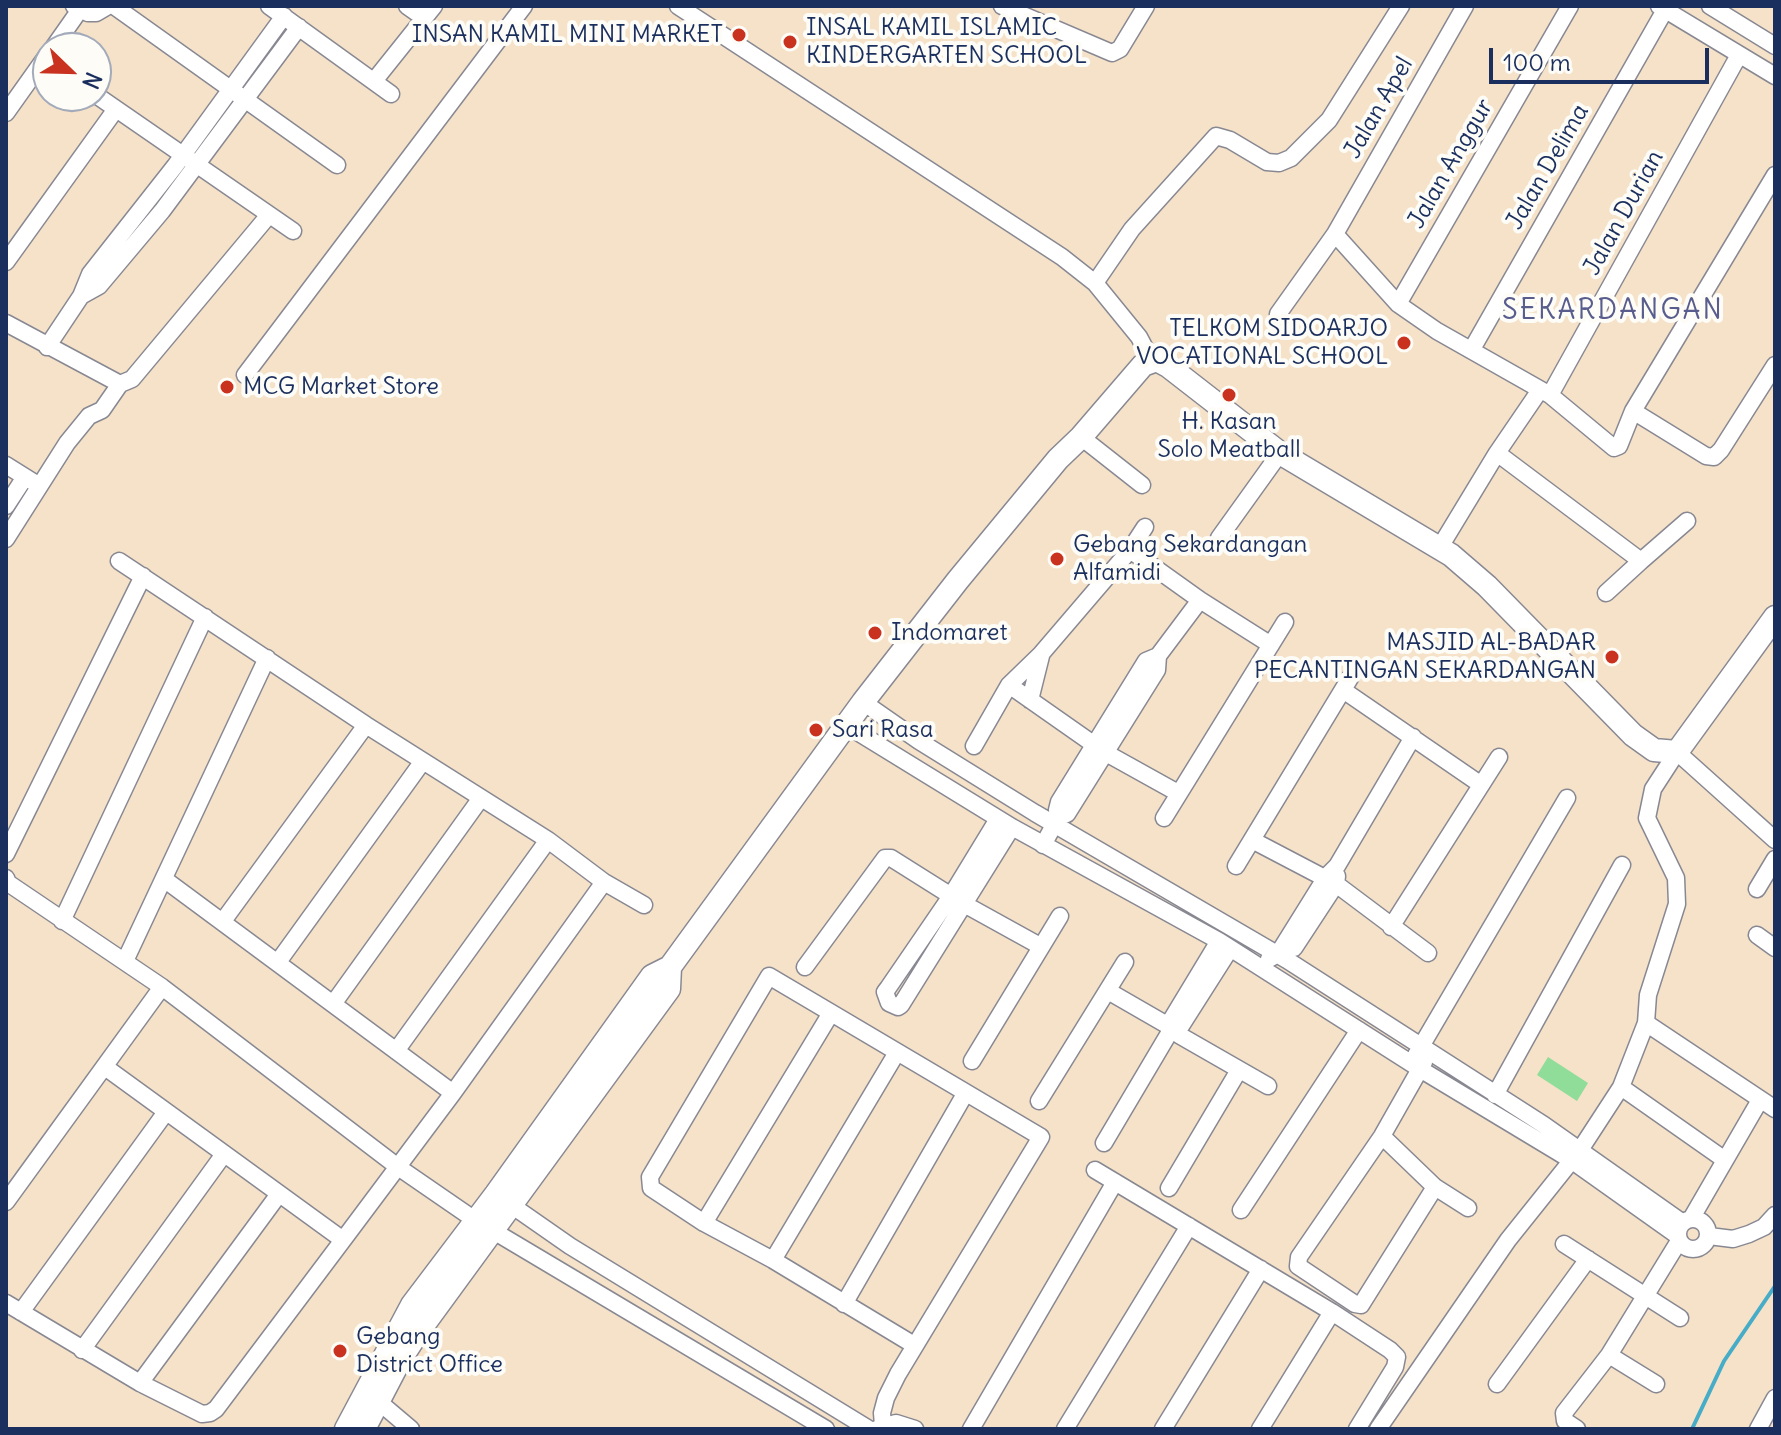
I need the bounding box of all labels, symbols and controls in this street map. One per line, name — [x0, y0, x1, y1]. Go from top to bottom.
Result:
place label: INSAL KAMIL ISLAMIC KINDERGARTEN SCHOOL — [806, 14, 1087, 70]
place label: INSAN KAMIL MINI MARKET — [412, 21, 723, 49]
marker: INSAN KAMIL MINI MARKET — [730, 26, 748, 44]
north arrow — [32, 32, 112, 112]
scale bar — [1493, 32, 1713, 82]
marker: INSAL KAMIL ISLAMIC KINDERGARTEN SCHOOL — [781, 33, 799, 51]
text: 100 m — [1503, 47, 1571, 77]
street label: Jalan Apel — [1339, 52, 1419, 164]
text: N — [76, 68, 108, 93]
street label: Jalan Anggur — [1402, 94, 1500, 234]
street label: Jalan Delima — [1501, 99, 1595, 235]
street label: Jalan Durian — [1578, 146, 1670, 280]
district label: SEKARDANGAN — [1502, 294, 1724, 328]
place label: TELKOM SIDOARJO VOCATIONAL SCHOOL — [1136, 315, 1388, 371]
marker: TELKOM SIDOARJO VOCATIONAL SCHOOL — [1395, 334, 1413, 352]
place label: MCG Market Store — [243, 373, 439, 401]
marker: MCG Market Store — [218, 378, 236, 396]
marker: H. Kasan Solo Meatball — [1220, 386, 1238, 404]
place label: H. Kasan Solo Meatball — [1157, 408, 1301, 464]
place label: Gebang Sekardangan Alfamidi — [1073, 531, 1308, 587]
marker: Gebang Sekardangan Alfamidi — [1048, 550, 1066, 568]
place label: Indomaret — [891, 619, 1008, 647]
marker: Indomaret — [866, 624, 884, 642]
place label: MASJID AL-BADAR PECANTINGAN SEKARDANGAN — [1254, 629, 1596, 685]
marker: MASJID AL-BADAR PECANTINGAN SEKARDANGAN — [1603, 648, 1621, 666]
place label: Sari Rasa — [832, 716, 933, 744]
marker: Sari Rasa — [807, 721, 825, 739]
place label: Gebang District Office — [356, 1323, 503, 1379]
marker: Gebang District Office — [331, 1342, 349, 1360]

